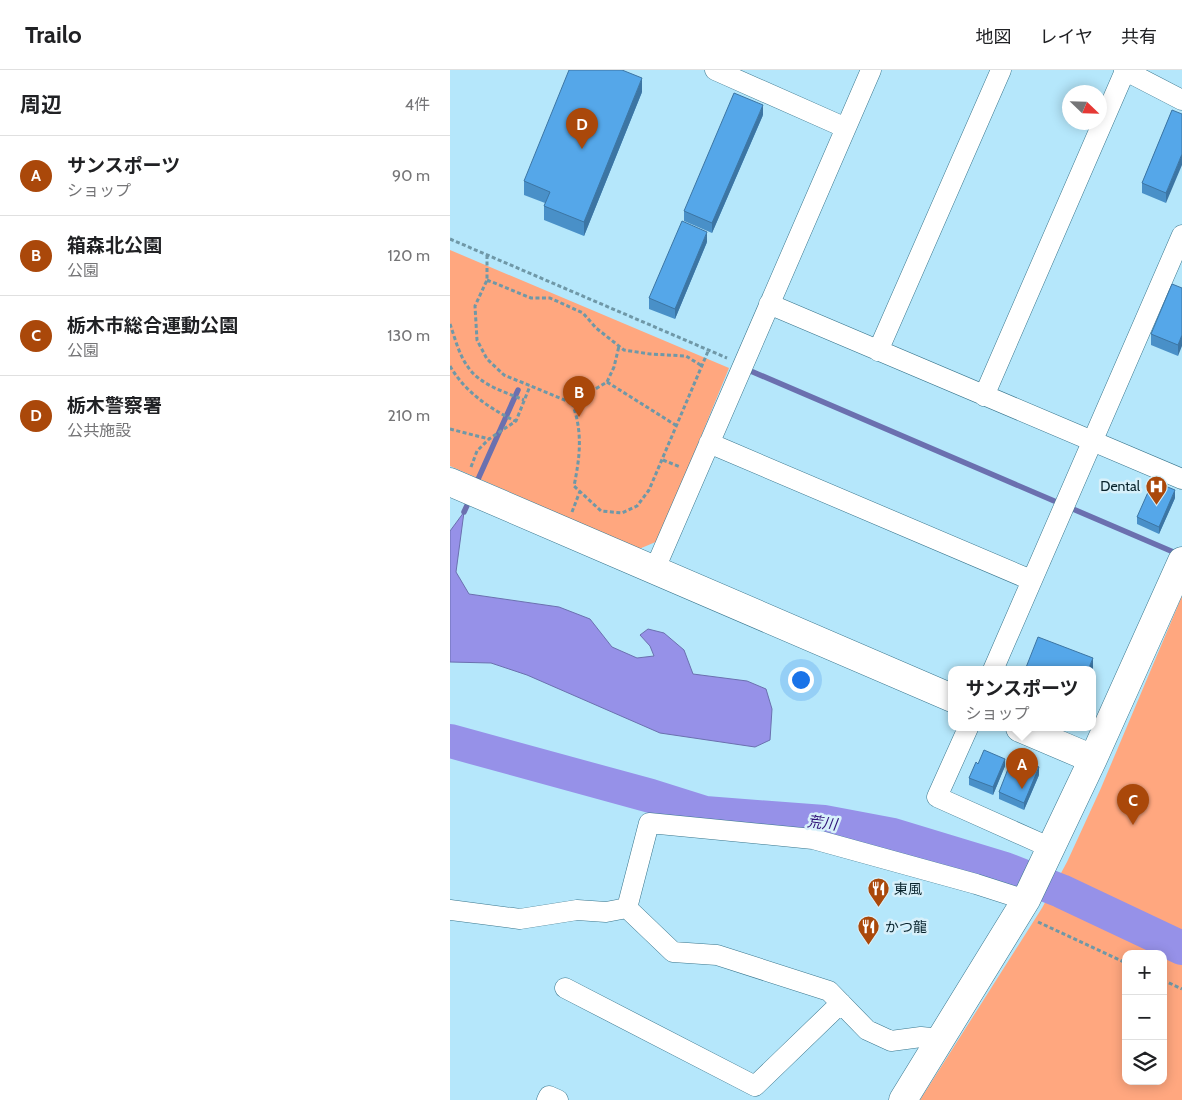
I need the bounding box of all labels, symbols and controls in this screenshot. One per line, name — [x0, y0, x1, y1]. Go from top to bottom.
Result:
text: Trailo — [25, 20, 82, 49]
text: 地図 — [976, 26, 1012, 48]
text: レイヤ — [1040, 26, 1093, 48]
text: 共有 — [1121, 26, 1157, 48]
north arrow — [1062, 85, 1107, 130]
text: 周辺 — [20, 92, 62, 117]
text: 4件 — [405, 95, 430, 114]
pin: D — [566, 108, 598, 149]
text: サンスポーツ — [67, 154, 180, 177]
text: A — [31, 166, 41, 185]
text: 90 m — [392, 166, 430, 185]
text: ショップ — [67, 181, 131, 200]
text: 箱森北公園 — [67, 234, 162, 257]
text: B — [31, 246, 41, 265]
text: 120 m — [388, 246, 430, 265]
text: 公園 — [67, 261, 99, 280]
text: 栃木市総合運動公園 — [67, 314, 238, 337]
text: C — [31, 326, 41, 345]
text: 130 m — [387, 326, 430, 345]
text: 公園 — [67, 341, 99, 360]
pin: B — [563, 376, 595, 417]
text: 栃木警察署 — [67, 394, 162, 417]
text: D — [30, 406, 42, 425]
text: 210 m — [388, 406, 430, 425]
text: 公共施設 — [67, 421, 131, 440]
hospital icon: Dental — [1144, 474, 1168, 505]
place label: Dental — [1100, 477, 1141, 495]
popup — [948, 666, 1096, 731]
your location — [788, 667, 814, 693]
text: サンスポーツ — [965, 677, 1079, 700]
text: ショップ — [965, 704, 1029, 723]
pin: A — [1006, 748, 1038, 789]
pin: C — [1117, 784, 1149, 825]
water label: 荒川 — [806, 812, 840, 834]
restaurant icon: 東風 — [866, 877, 890, 908]
place label: 東風 — [894, 880, 922, 898]
restaurant icon: かつ龍 — [857, 915, 881, 946]
place label: かつ龍 — [885, 918, 927, 936]
map controls — [1122, 950, 1167, 1085]
button: + — [1122, 950, 1167, 995]
button: − — [1122, 995, 1167, 1040]
button: layers — [1122, 1040, 1167, 1085]

